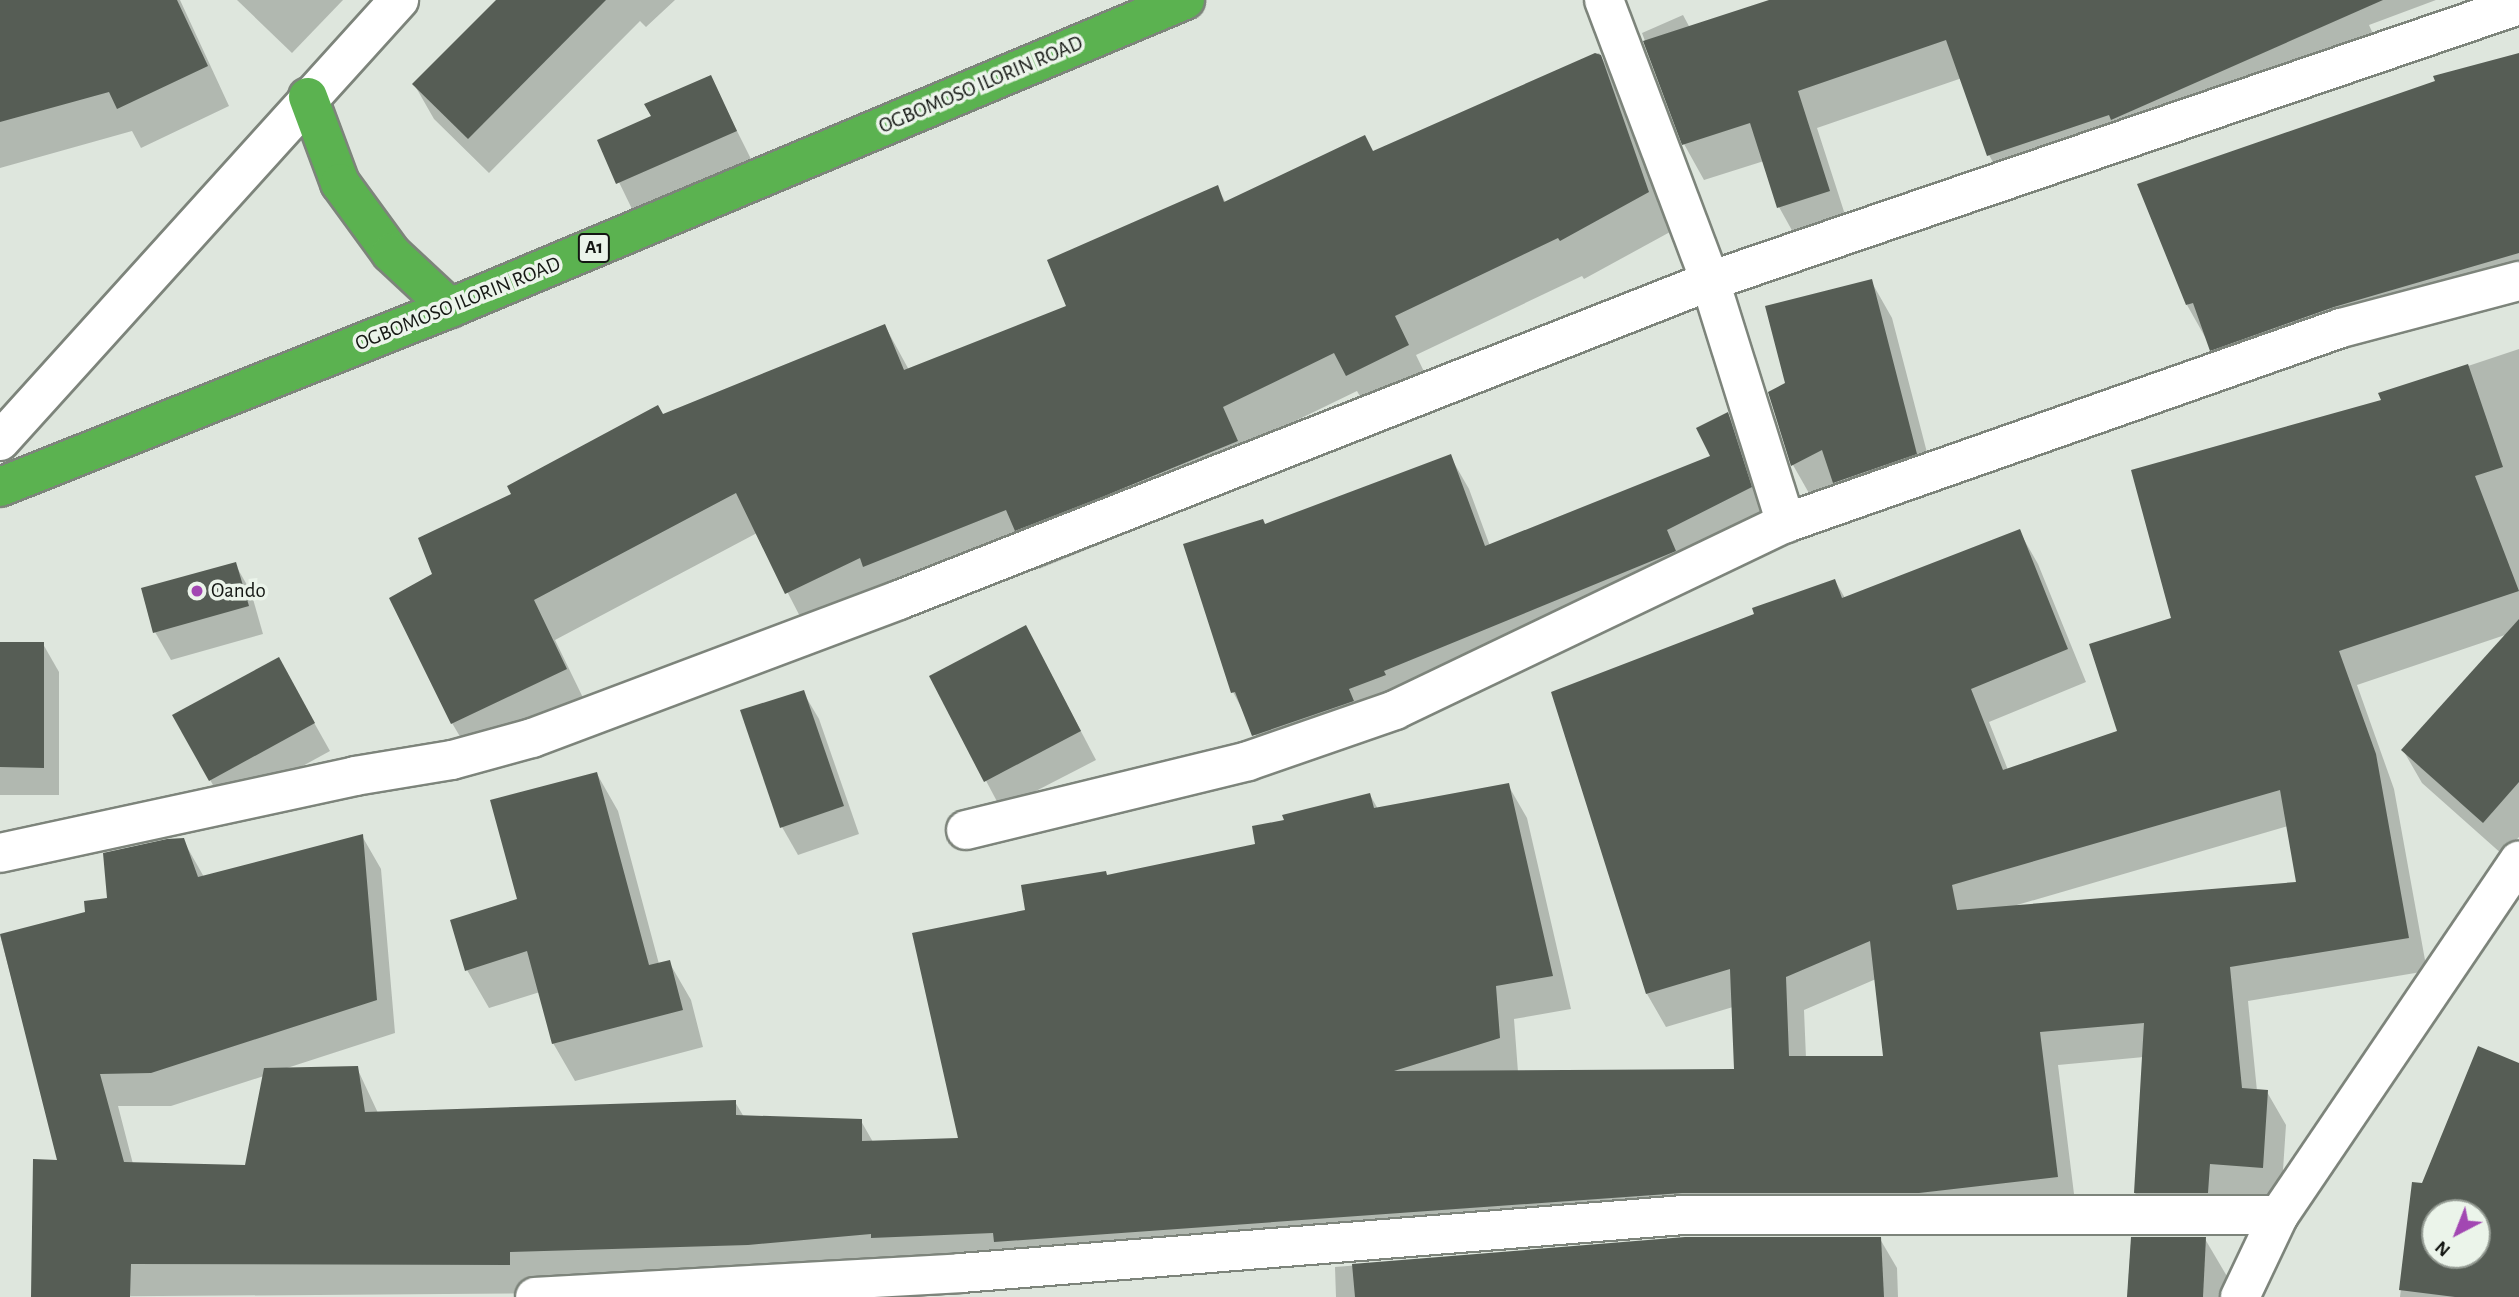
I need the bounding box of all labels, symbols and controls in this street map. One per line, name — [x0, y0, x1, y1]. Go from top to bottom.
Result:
street label: OGBOMOSO ILORIN ROAD — [875, 31, 1087, 139]
road number: A1 — [576, 232, 612, 264]
street label: OGBOMOSO ILORIN ROAD — [352, 251, 564, 357]
place label: Oando — [211, 578, 266, 604]
marker: Oando — [189, 583, 205, 599]
north arrow — [2421, 1199, 2491, 1269]
text: N — [2432, 1237, 2454, 1260]

